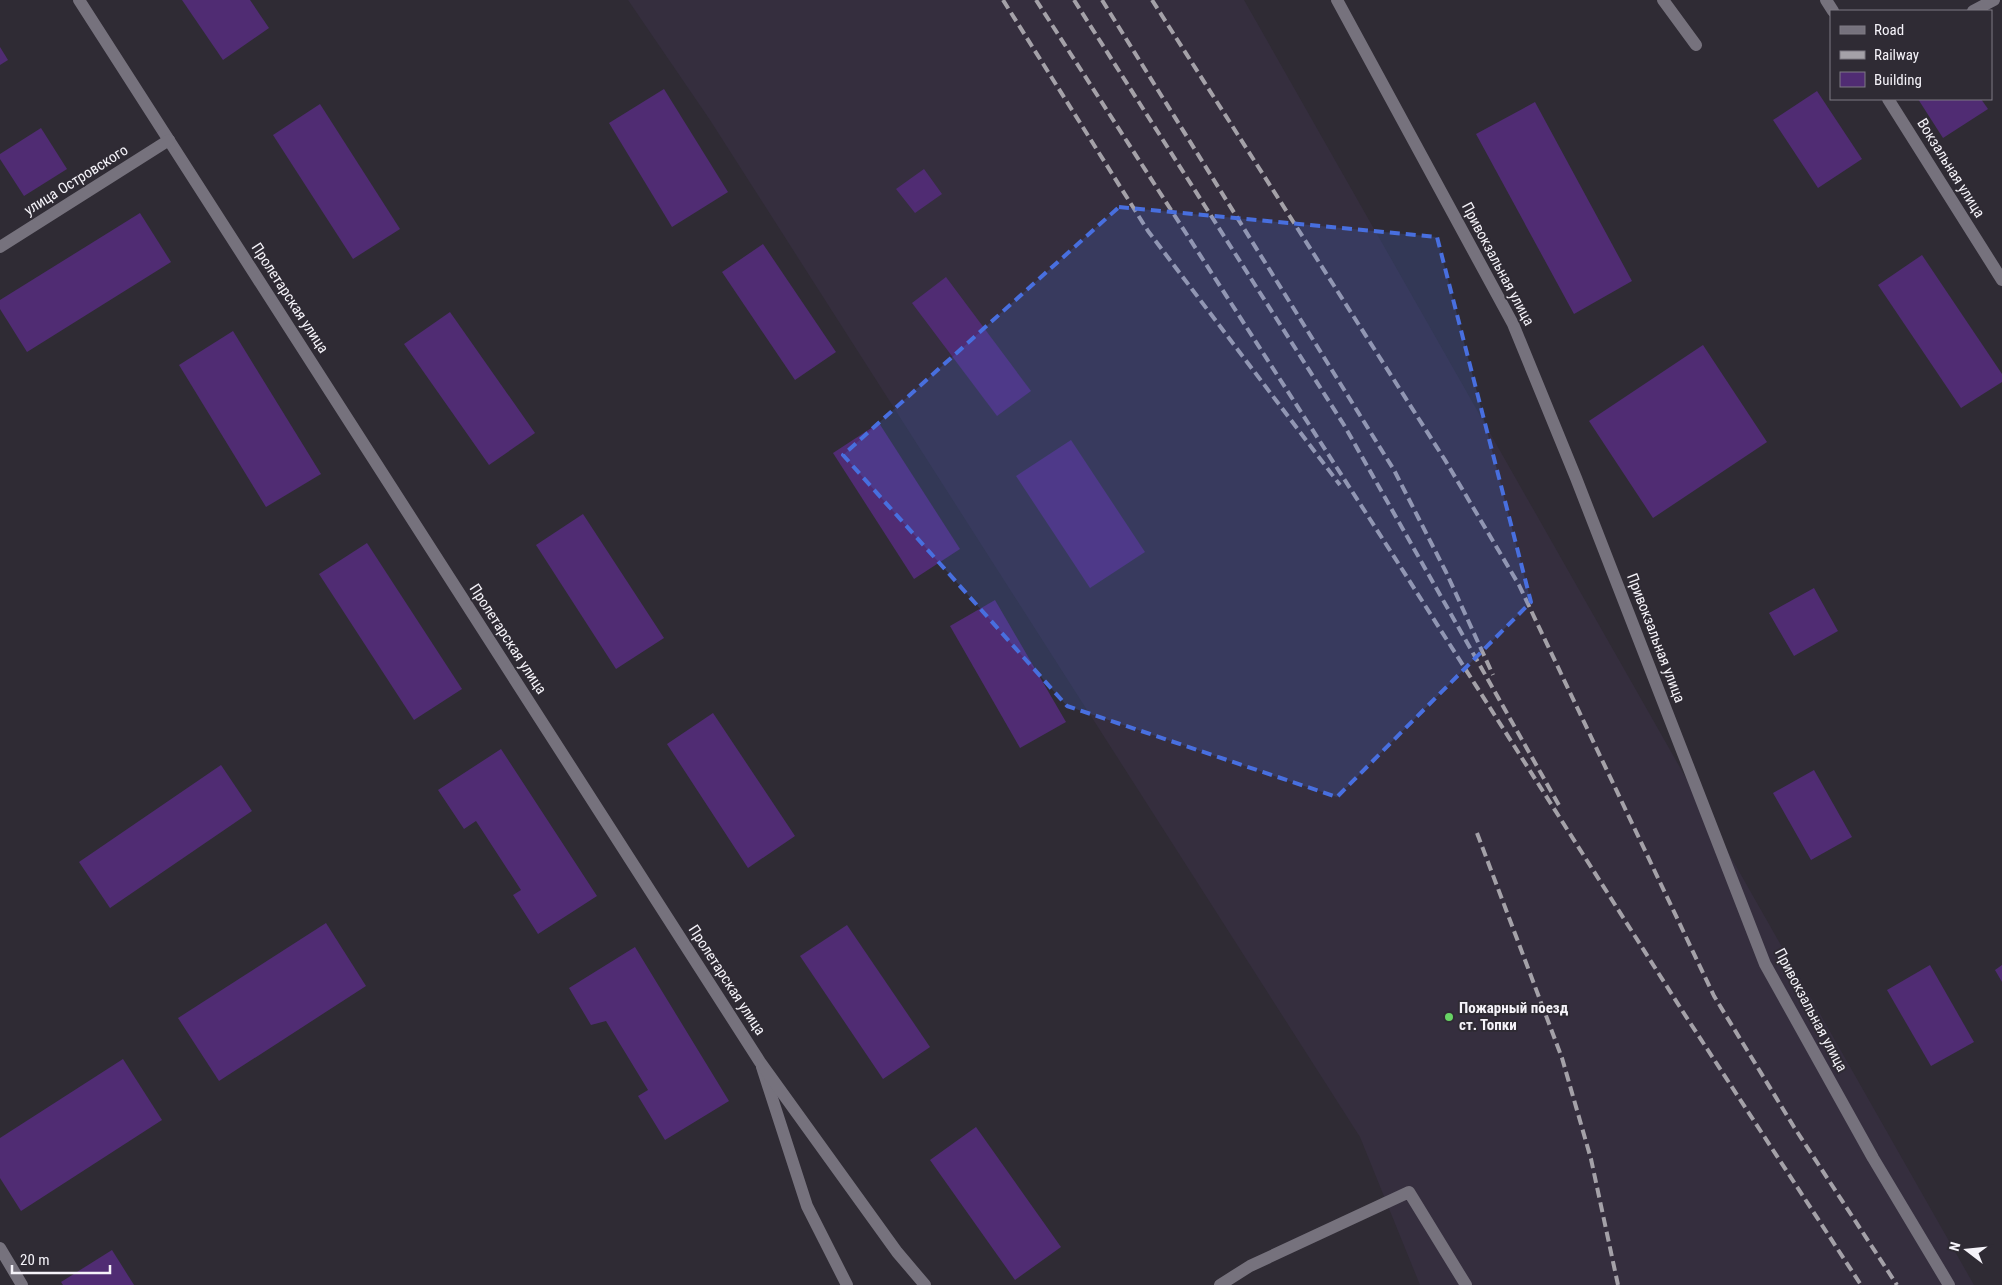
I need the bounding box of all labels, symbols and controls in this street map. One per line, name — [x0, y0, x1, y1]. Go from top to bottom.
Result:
legend — [1830, 10, 1992, 100]
text: Road — [1874, 21, 1904, 39]
text: Railway — [1874, 46, 1919, 64]
text: Building — [1874, 71, 1922, 89]
street label: Вокзальная улица — [1913, 115, 1989, 221]
street label: улица Островского — [21, 141, 131, 219]
street label: Привокзальная улица — [1458, 199, 1538, 329]
street label: Пролетарская улица — [248, 239, 332, 357]
street label: Привокзальная улица — [1623, 571, 1689, 705]
street label: Пролетарская улица — [466, 580, 550, 698]
street label: Пролетарская улица — [685, 921, 769, 1039]
street label: Привокзальная улица — [1771, 945, 1851, 1075]
place label: Пожарный поезд ст. Топки — [1459, 999, 1569, 1034]
marker: Пожарный поезд ст. Топки — [1443, 1011, 1455, 1023]
north arrow — [1942, 1225, 1992, 1275]
text: N — [1946, 1240, 1963, 1253]
scale bar — [12, 1242, 110, 1274]
text: 20 m — [20, 1251, 50, 1269]

